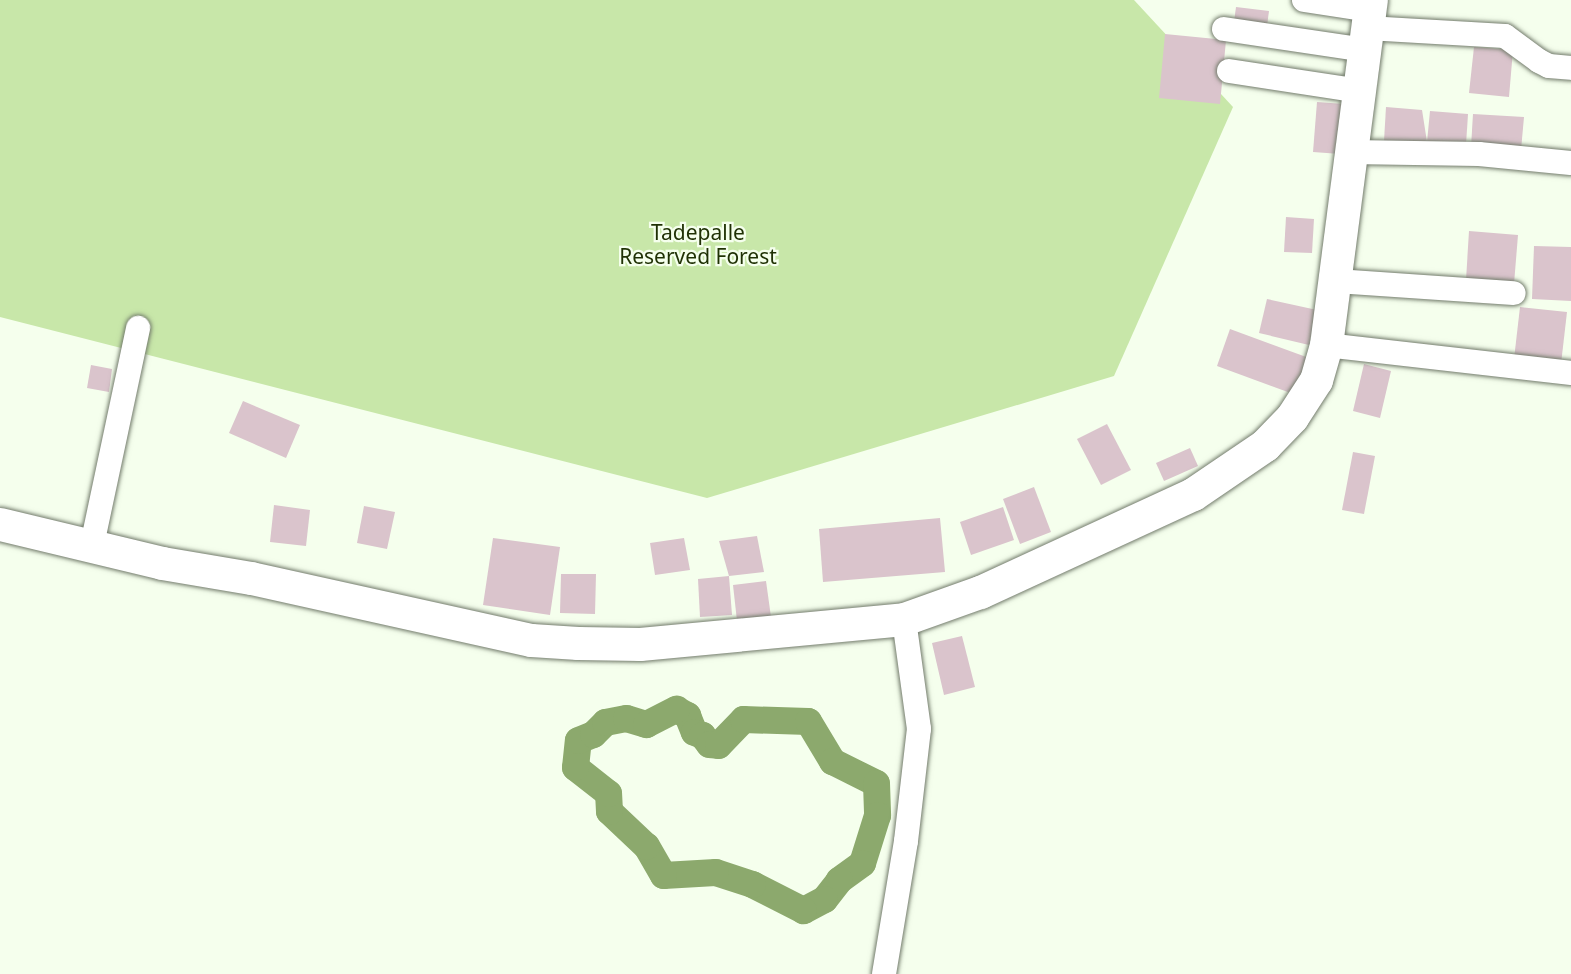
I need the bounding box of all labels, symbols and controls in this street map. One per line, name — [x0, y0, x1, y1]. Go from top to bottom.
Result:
park label: Tadepalle Reserved Forest — [619, 219, 777, 269]

